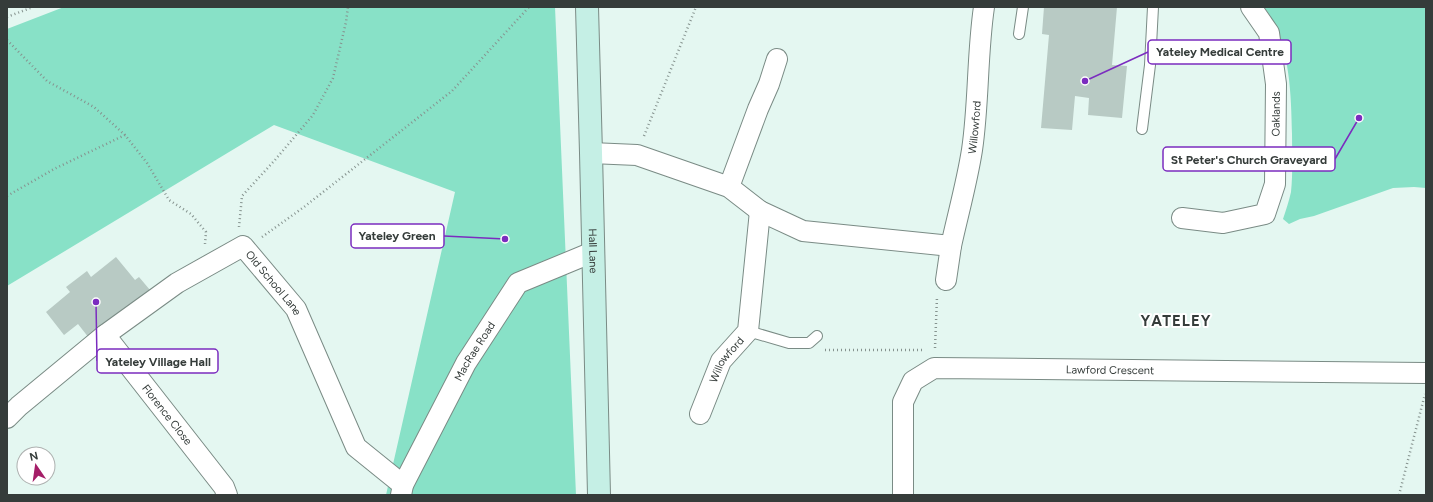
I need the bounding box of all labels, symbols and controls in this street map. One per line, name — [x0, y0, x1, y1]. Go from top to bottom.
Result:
callout: Yateley Medical Centre — [1148, 40, 1291, 64]
text: Yateley Medical Centre — [1156, 45, 1284, 59]
street label: Oaklands — [1269, 91, 1282, 137]
street label: Willowford — [965, 100, 983, 155]
callout: St Peter's Church Graveyard — [1163, 147, 1335, 171]
text: St Peter's Church Graveyard — [1171, 153, 1327, 167]
callout: Yateley Green — [351, 224, 444, 248]
street label: Hall Lane — [586, 228, 600, 274]
text: Yateley Green — [358, 229, 436, 243]
street label: Old School Lane — [243, 248, 304, 317]
district label: YATELEY — [1141, 312, 1211, 330]
street label: MacRae Road — [451, 319, 498, 383]
street label: Willowford — [707, 334, 746, 385]
callout: Yateley Village Hall — [97, 349, 218, 373]
text: Yateley Village Hall — [105, 355, 211, 369]
street label: Lawford Crescent — [1066, 363, 1154, 377]
street label: Florence Close — [140, 382, 195, 447]
north arrow — [16, 446, 56, 486]
text: N — [28, 449, 39, 464]

